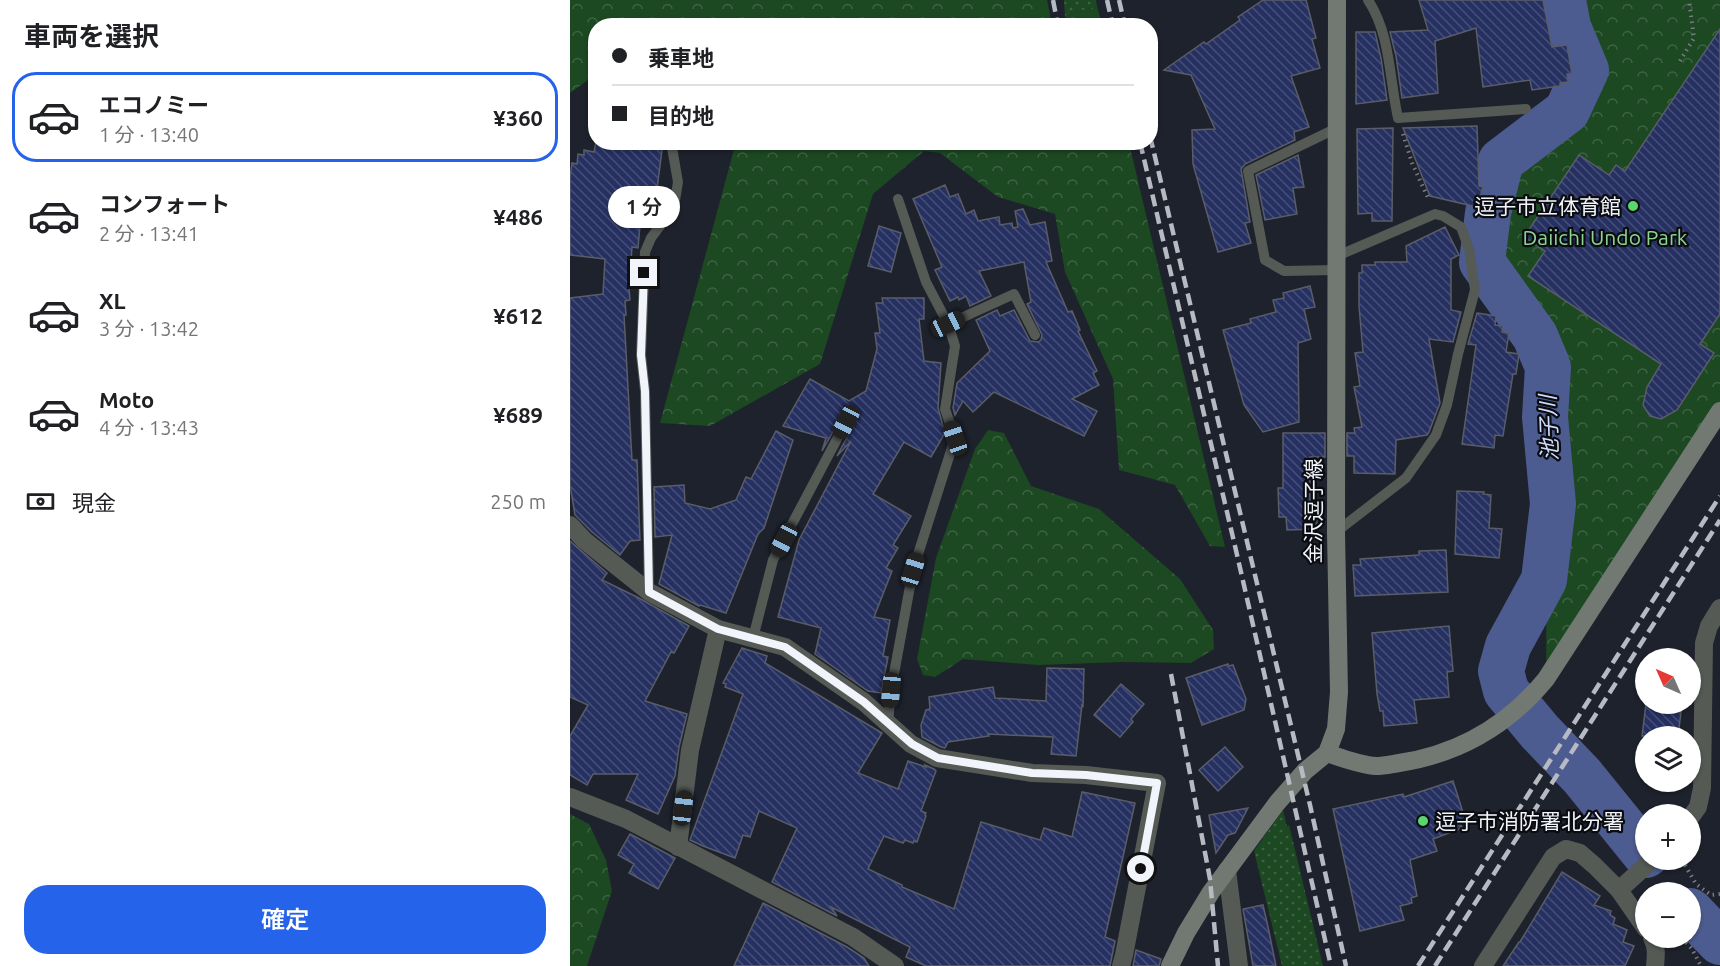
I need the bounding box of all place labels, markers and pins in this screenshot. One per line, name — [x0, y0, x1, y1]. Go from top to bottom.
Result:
place label: 逗子市立体育館 — [1474, 194, 1621, 218]
marker: 逗子市立体育館 — [1626, 199, 1640, 213]
place label: 逗子市消防署北分署 — [1435, 809, 1624, 833]
marker: 逗子市消防署北分署 — [1416, 814, 1430, 828]

